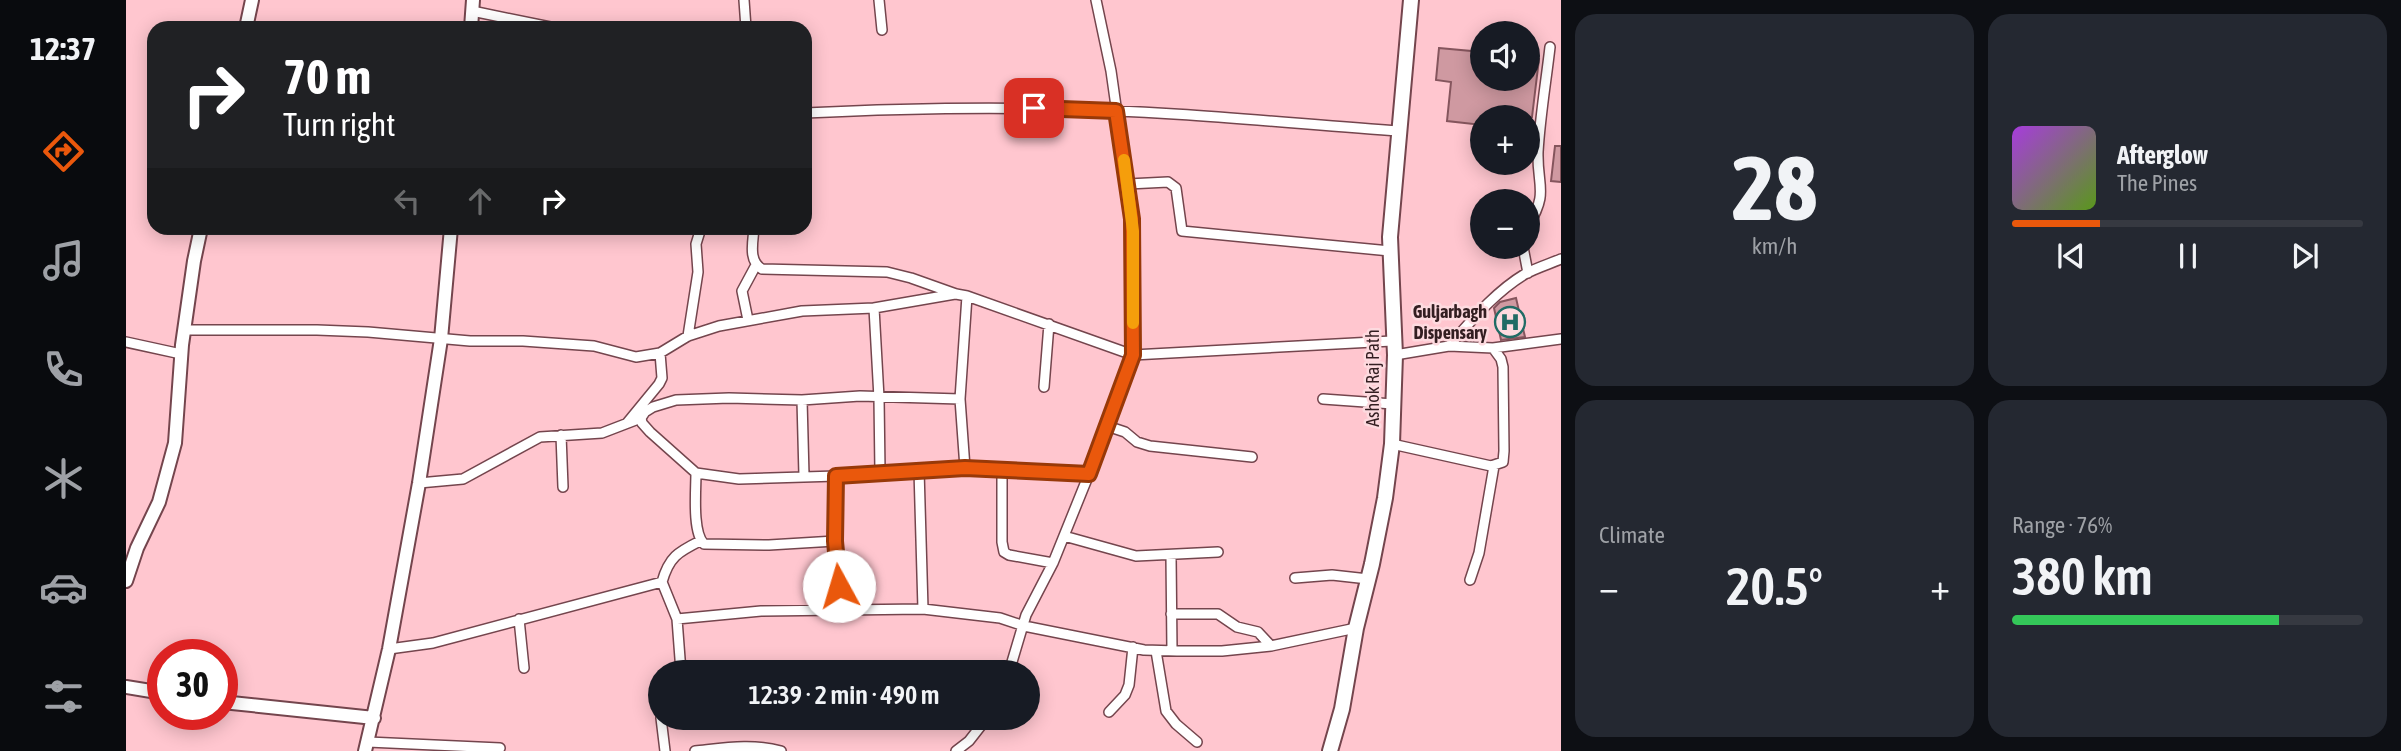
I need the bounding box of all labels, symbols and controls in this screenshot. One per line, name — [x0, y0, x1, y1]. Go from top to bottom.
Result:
map controls — [1470, 21, 1540, 259]
button: sound — [1470, 21, 1540, 91]
text: 12:37 — [30, 30, 96, 67]
text: 70 m — [283, 48, 371, 104]
icon: right — [168, 49, 259, 140]
pin — [1004, 78, 1064, 138]
icon: arrive — [1015, 89, 1053, 127]
button: + — [1470, 105, 1540, 175]
text: Turn right — [283, 106, 396, 143]
icon: directions — [39, 127, 88, 176]
text: 28 — [1732, 135, 1817, 239]
text: Afterglow — [2117, 140, 2208, 170]
text: The Pines — [2117, 170, 2197, 196]
icon: left — [388, 182, 426, 220]
icon: ahead — [461, 182, 499, 220]
icon: right — [534, 182, 572, 220]
button: − — [1470, 189, 1540, 259]
text: km/h — [1752, 233, 1797, 259]
icon: music — [39, 236, 88, 285]
icon: previous — [2052, 237, 2090, 275]
icon: pause — [2169, 237, 2207, 275]
icon: next — [2286, 237, 2324, 275]
place label: Guljarbagh Dispensary — [1413, 301, 1488, 343]
hospital icon: Guljarbagh Dispensary — [1493, 305, 1527, 339]
street label: Ashok Raj Path — [1362, 329, 1383, 427]
icon: phone — [39, 345, 88, 394]
icon: climate — [39, 454, 88, 503]
text: Range · 76% — [2012, 512, 2112, 538]
text: Climate — [1599, 522, 1665, 548]
text: 380 km — [2012, 546, 2153, 606]
position arrow — [802, 549, 876, 623]
text: 20.5° — [1726, 556, 1823, 616]
icon: car — [39, 563, 88, 612]
text: − — [1599, 565, 1619, 608]
text: + — [1930, 565, 1950, 608]
speed limit sign: 30 — [147, 639, 238, 730]
icon: filters — [39, 672, 88, 721]
text: 12:39 · 2 min · 490 m — [749, 680, 939, 710]

